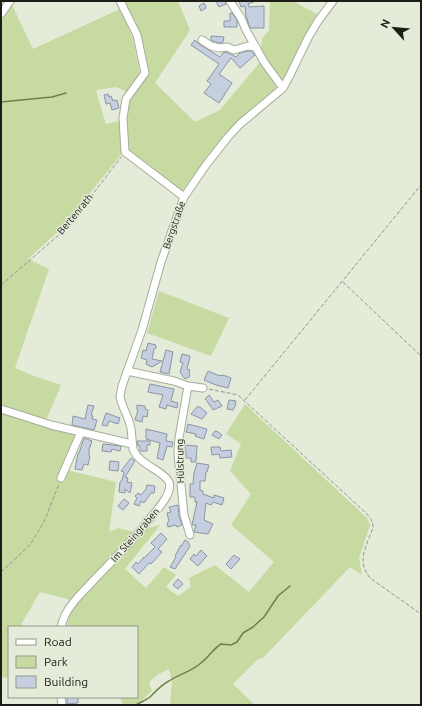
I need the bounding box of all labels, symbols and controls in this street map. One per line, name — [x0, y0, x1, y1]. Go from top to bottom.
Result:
north arrow — [374, 8, 414, 48]
text: N — [378, 17, 392, 30]
street label: Bertenrath — [55, 192, 95, 236]
street label: Bergstraße — [161, 200, 187, 250]
street label: Hülstrung — [174, 439, 186, 483]
street label: Im Steingraben — [109, 506, 161, 564]
legend — [8, 626, 138, 698]
text: Road — [44, 635, 72, 648]
text: Park — [44, 655, 68, 668]
text: Building — [44, 675, 88, 688]

